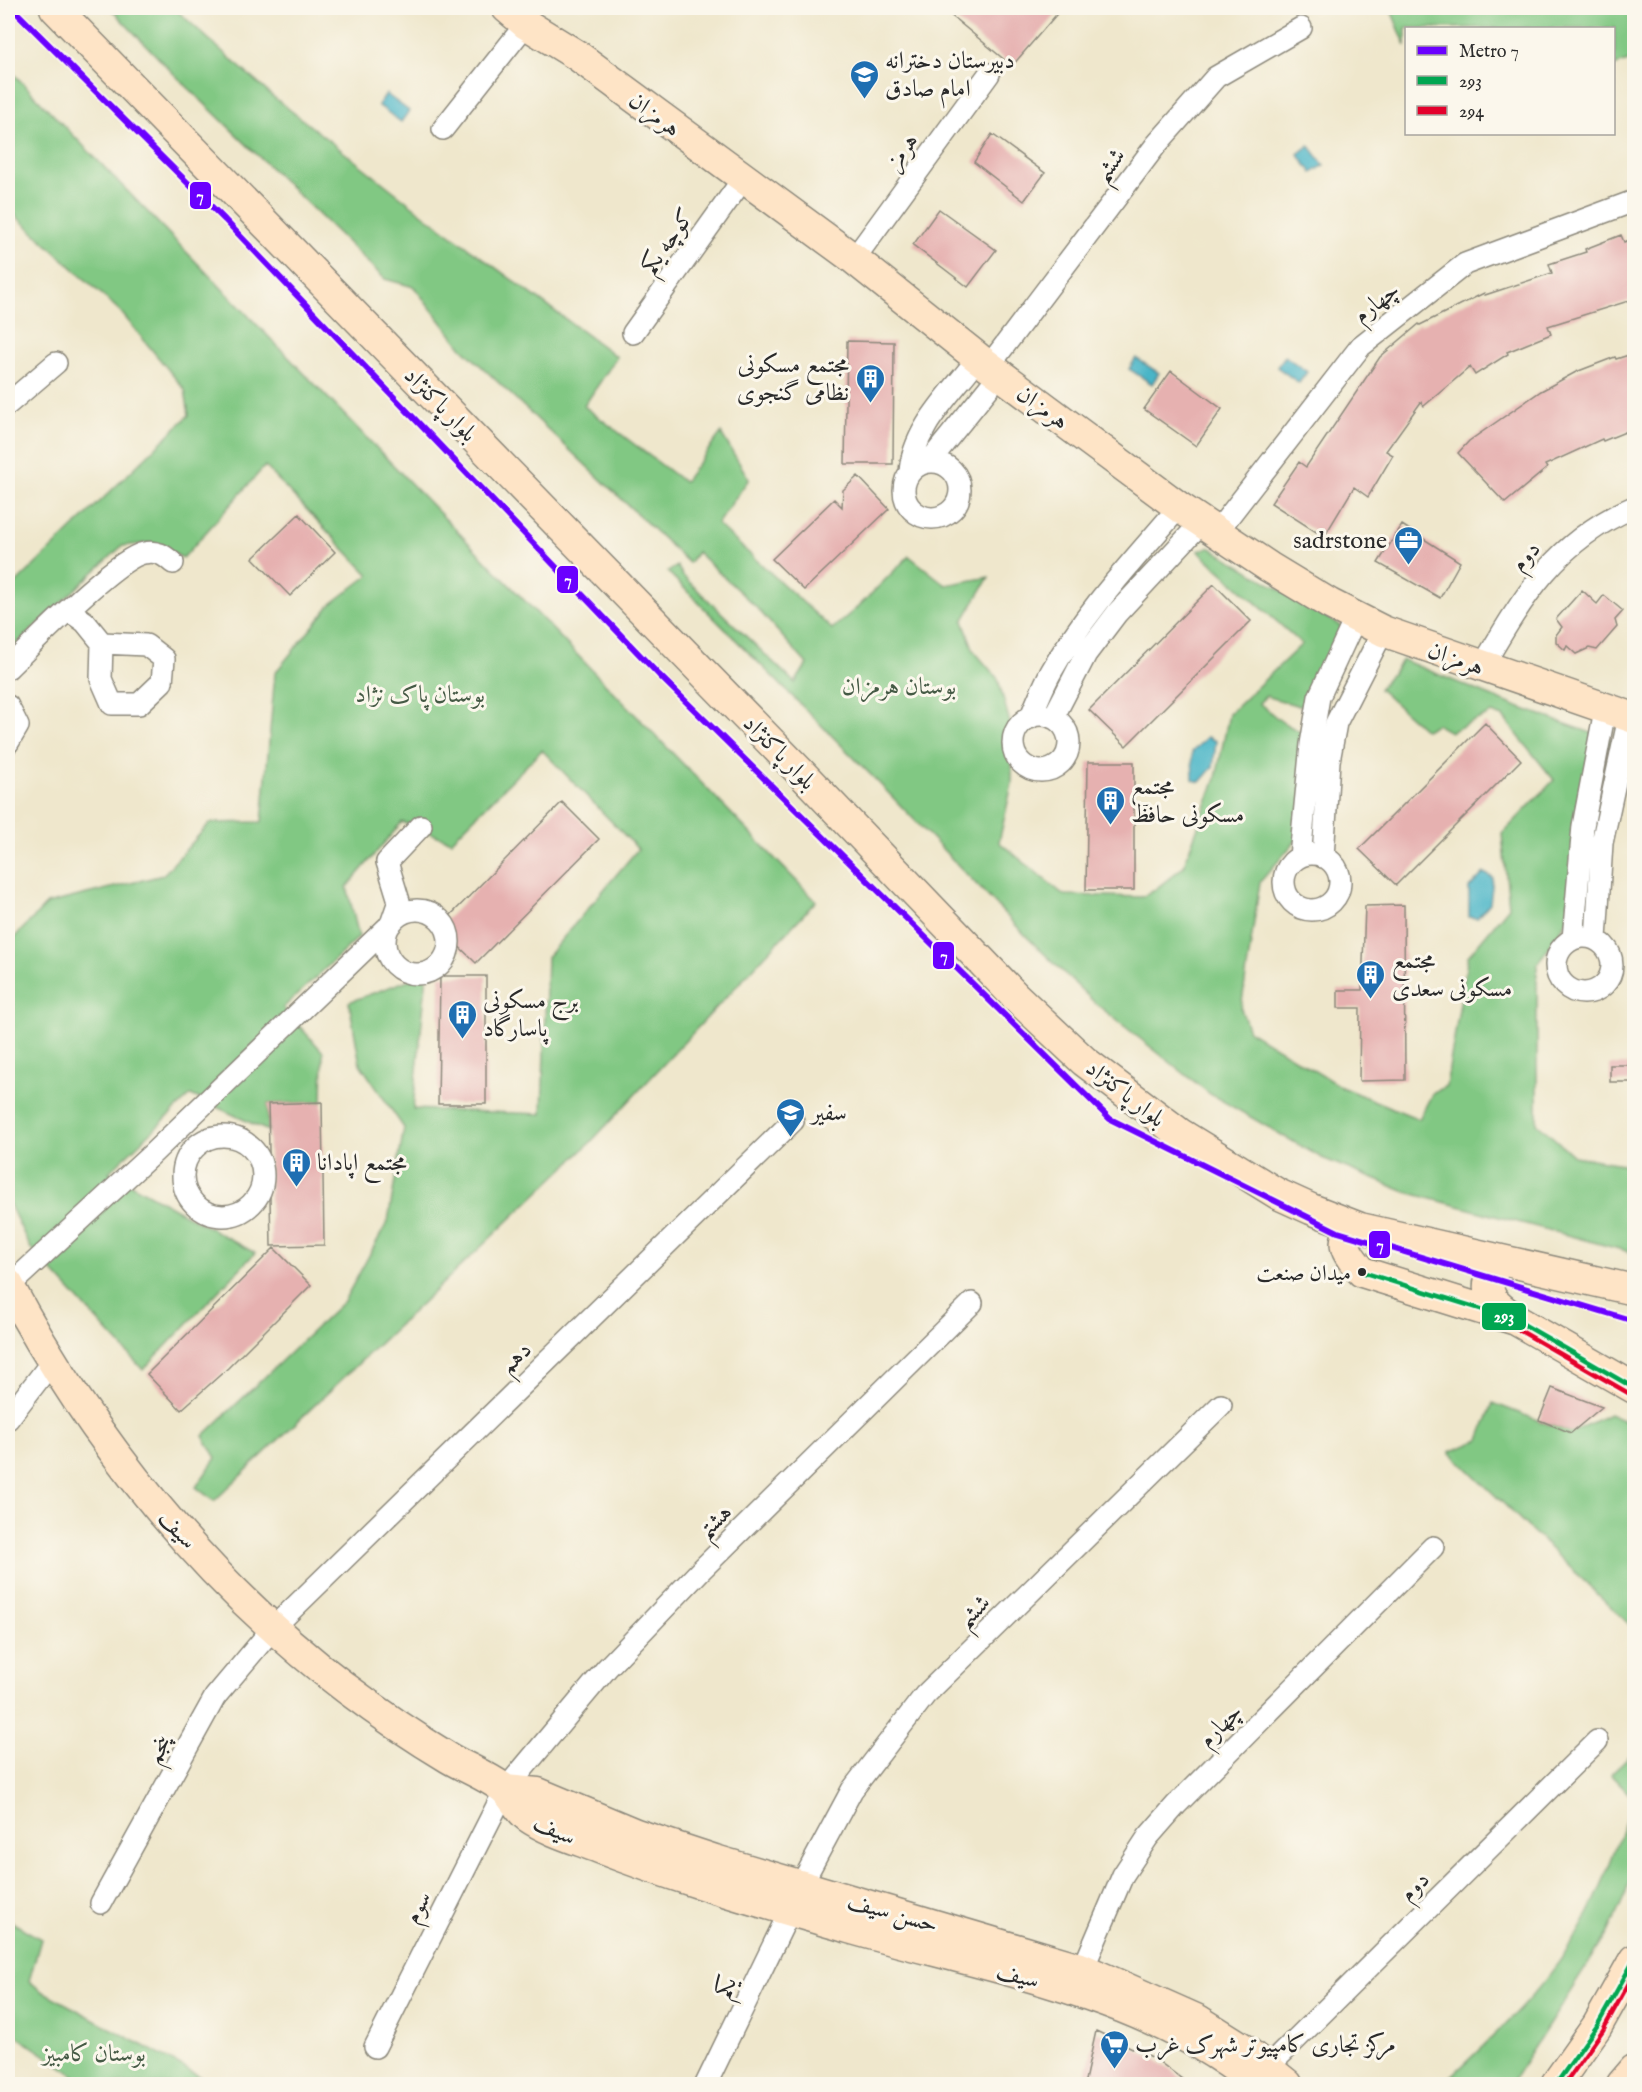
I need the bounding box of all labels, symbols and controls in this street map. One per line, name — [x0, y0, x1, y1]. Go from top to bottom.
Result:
legend — [1405, 27, 1615, 135]
text: Metro 7 — [1459, 41, 1519, 64]
place label: دبیرستان دخترانه امام صادق — [885, 46, 1015, 109]
school or university icon: دبیرستان دخترانه امام صادق — [848, 58, 880, 100]
text: 293 — [1459, 71, 1482, 94]
street label: هرمزان — [622, 85, 686, 145]
text: 294 — [1459, 101, 1484, 124]
street label: هرمز — [878, 127, 926, 177]
street label: ششم — [1087, 142, 1139, 194]
line badge: 7 — [189, 181, 212, 210]
text: 7 — [196, 187, 204, 207]
street label: کوچه یکم — [634, 203, 706, 284]
street label: چهارم — [1347, 275, 1409, 334]
place label: مجتمع مسکونی نظامی گنجوی — [737, 350, 849, 409]
street label: بلوار پاکنژاد — [396, 361, 484, 449]
building icon: مجتمع مسکونی نظامی گنجوی — [854, 362, 886, 404]
street label: هرمزان — [1010, 379, 1075, 438]
office icon: sadrstone — [1392, 524, 1424, 566]
place label: sadrstone — [1293, 526, 1387, 557]
street label: دوم — [1504, 535, 1551, 582]
line badge: 7 — [556, 565, 579, 594]
text: 7 — [564, 571, 572, 591]
street label: هرمزان — [1423, 635, 1488, 684]
park label: بوستان هرمزان — [842, 672, 956, 703]
park label: بوستان پاک نژاد — [355, 680, 485, 711]
street label: بلوار پاکنژاد — [735, 709, 823, 797]
place label: مجتمع مسکونی حافظ — [1131, 772, 1244, 831]
building icon: مجتمع مسکونی حافظ — [1094, 784, 1126, 826]
line badge: 7 — [932, 941, 955, 970]
place label: مجتمع مسکونی سعدی — [1392, 946, 1512, 1005]
text: 7 — [940, 947, 948, 967]
building icon: مجتمع مسکونی سعدی — [1355, 958, 1387, 1000]
place label: برج مسکونی پاسارگاد — [483, 986, 578, 1045]
building icon: برج مسکونی پاسارگاد — [446, 998, 478, 1040]
street label: بلوار پاکنژاد — [1079, 1053, 1171, 1135]
school or university icon: سفیر — [774, 1096, 806, 1138]
place label: سفیر — [808, 1098, 847, 1129]
building icon: مجتمع اپادانا — [280, 1146, 312, 1188]
place label: مجتمع اپادانا — [317, 1148, 407, 1184]
line badge: 7 — [1368, 1230, 1391, 1259]
text: 7 — [1376, 1236, 1384, 1256]
place label: میدان صنعت — [1256, 1260, 1351, 1288]
marker: میدان صنعت — [1356, 1266, 1368, 1278]
line badge: 293 — [1481, 1302, 1527, 1331]
text: 293 — [1494, 1308, 1514, 1328]
street label: دهم — [493, 1335, 543, 1385]
street label: هشتم — [691, 1498, 744, 1551]
street label: سیف — [151, 1504, 203, 1557]
street label: ششم — [950, 1588, 1003, 1641]
street label: چهارم — [1192, 1697, 1253, 1758]
street label: پنجم — [139, 1728, 185, 1772]
street label: سیف — [528, 1807, 581, 1854]
street label: دوم — [1393, 1865, 1440, 1912]
street label: سوم — [397, 1886, 443, 1931]
street label: حسن سیف — [844, 1886, 942, 1941]
street label: سیف — [993, 1956, 1043, 1997]
street label: یکم — [708, 1970, 750, 2006]
supermarket icon: مرکز تجاری کامپیوتر شهرک غرب — [1098, 2028, 1130, 2070]
place label: مرکز تجاری کامپیوتر شهرک غرب — [1135, 2030, 1396, 2061]
park label: بوستان کامبیز — [39, 2039, 146, 2070]

